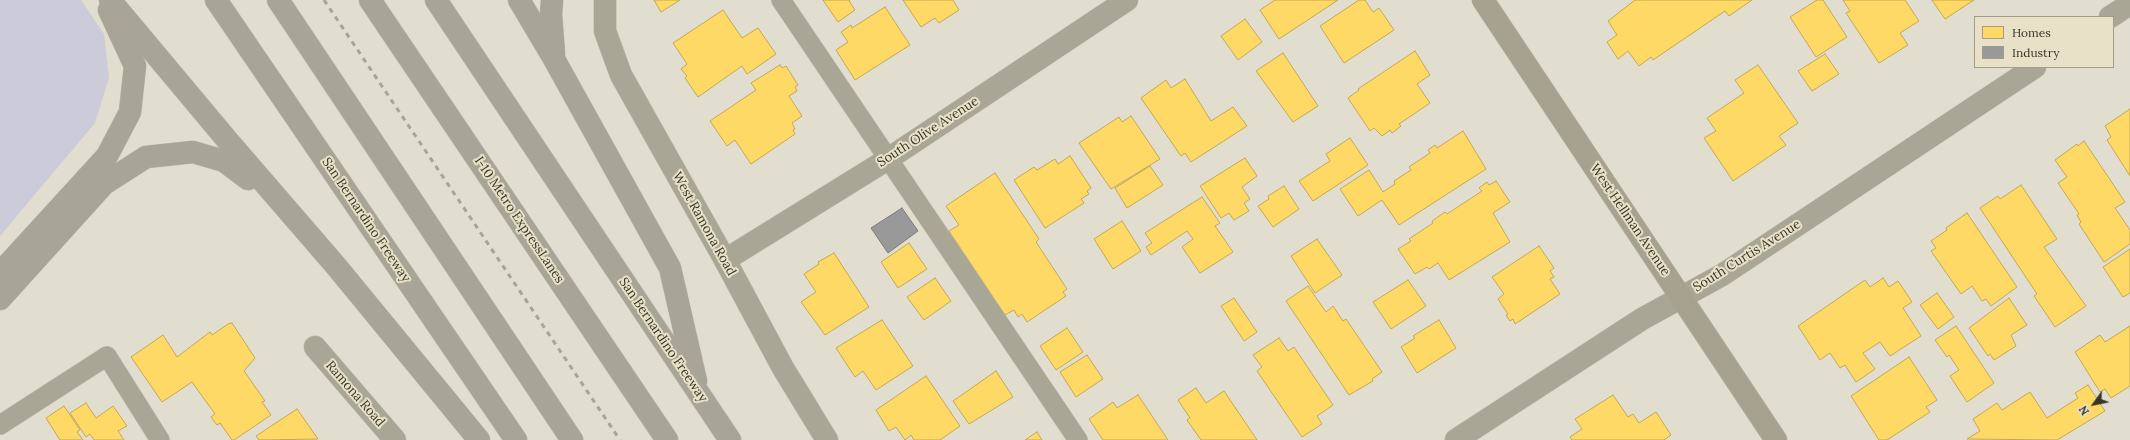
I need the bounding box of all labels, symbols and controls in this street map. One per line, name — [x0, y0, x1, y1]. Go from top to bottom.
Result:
legend — [1974, 16, 2114, 68]
text: Homes — [2012, 25, 2051, 40]
text: Industry — [2012, 45, 2059, 60]
street label: South Olive Avenue — [874, 93, 982, 171]
street label: I-10 Metro ExpressLanes — [471, 154, 567, 286]
street label: San Bernardino Freeway — [318, 155, 414, 285]
street label: West Hellman Avenue — [1587, 161, 1673, 279]
street label: West Ramona Road — [669, 169, 739, 279]
street label: South Curtis Avenue — [1690, 217, 1804, 295]
street label: San Bernardino Freeway — [615, 275, 711, 405]
street label: Ramona Road — [322, 358, 388, 430]
north arrow — [2074, 384, 2114, 424]
text: N — [2076, 403, 2092, 418]

